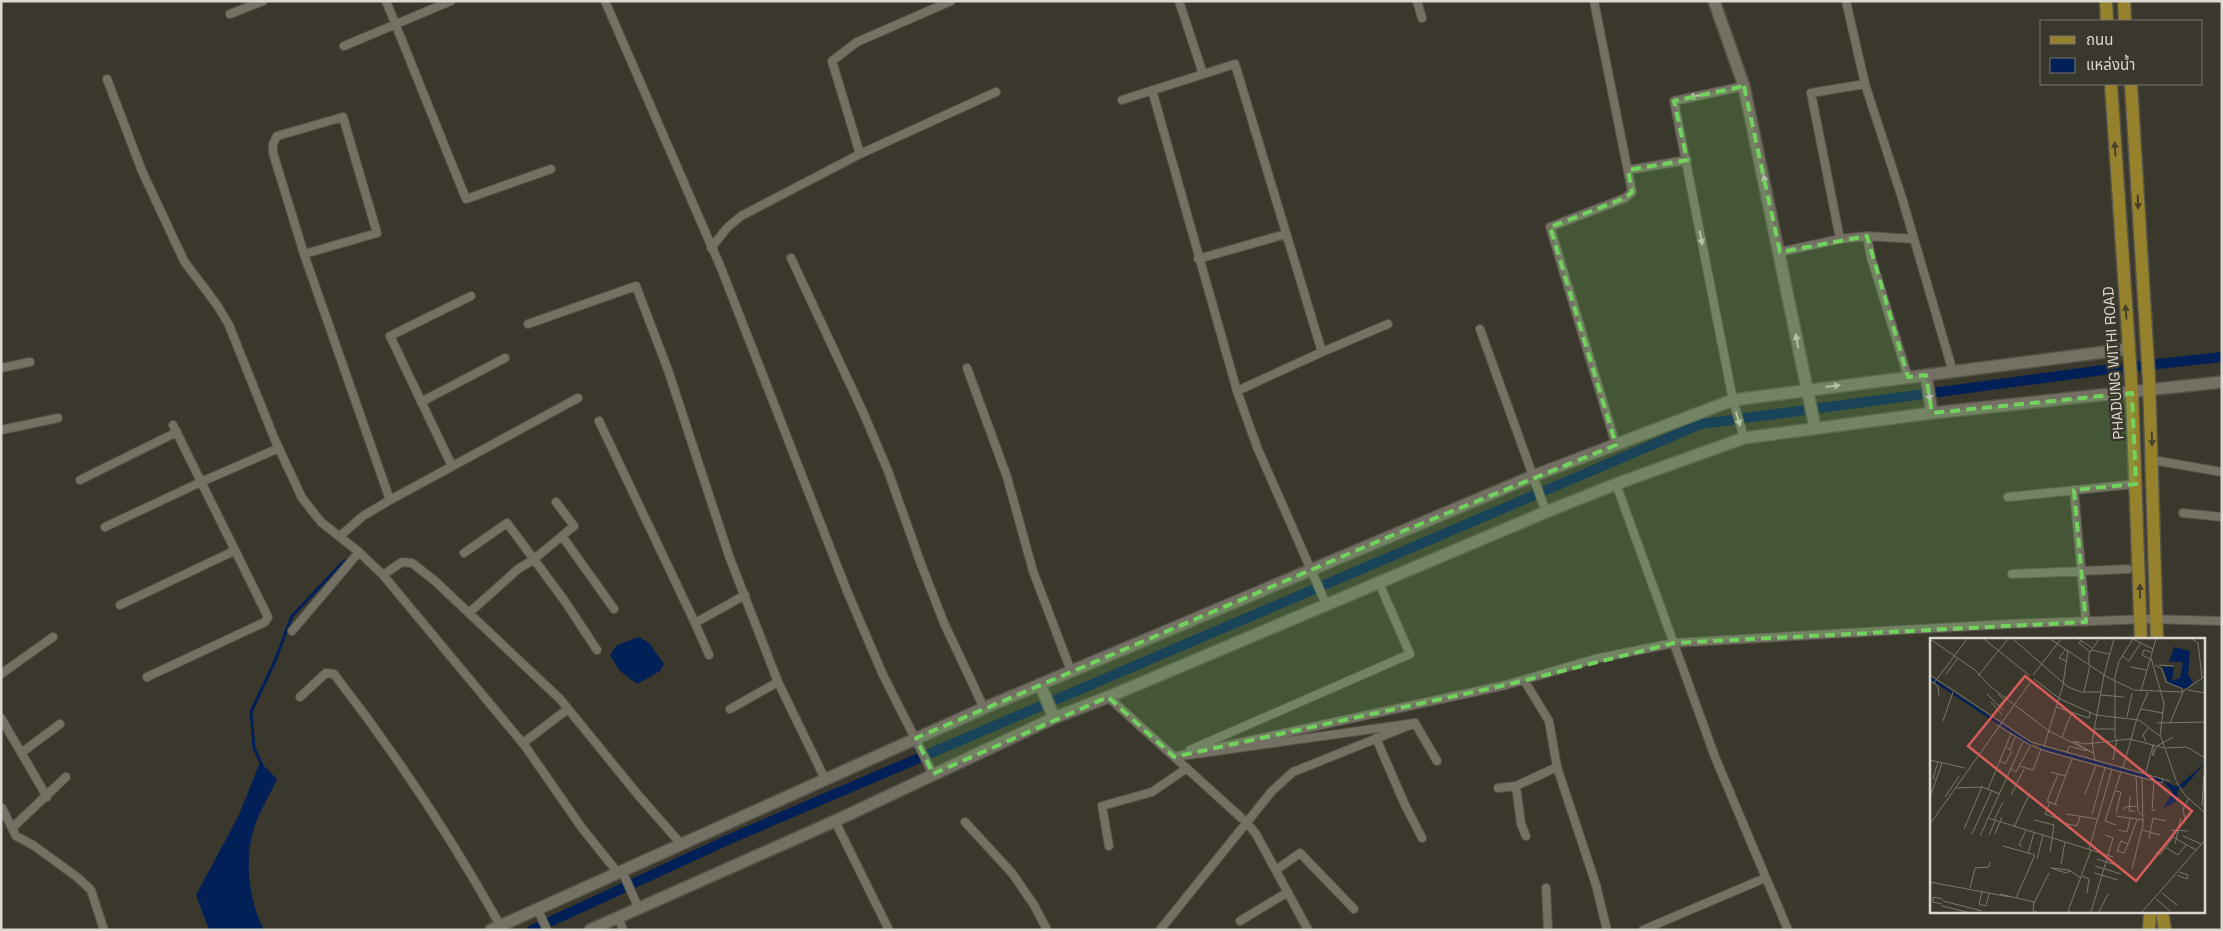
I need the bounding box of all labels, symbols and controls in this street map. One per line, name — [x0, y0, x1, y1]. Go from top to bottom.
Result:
legend — [2040, 20, 2203, 85]
text: ถนน — [2086, 30, 2113, 49]
text: แหล่งน้ำ — [2086, 54, 2135, 74]
one-way arrow — [1689, 92, 1704, 100]
one-way arrow — [2111, 141, 2119, 157]
one-way arrow — [1761, 175, 1769, 190]
one-way arrow — [2135, 194, 2143, 210]
one-way arrow — [1697, 230, 1705, 245]
street label: PHADUNG WITHI ROAD — [2098, 286, 2128, 440]
one-way arrow — [2121, 303, 2129, 319]
one-way arrow — [1793, 333, 1801, 349]
one-way arrow — [1826, 382, 1842, 390]
one-way arrow — [1925, 387, 1933, 403]
one-way arrow — [1735, 411, 1743, 426]
one-way arrow — [2148, 432, 2156, 448]
one-way arrow — [2136, 583, 2144, 599]
inset map — [1930, 638, 2206, 914]

